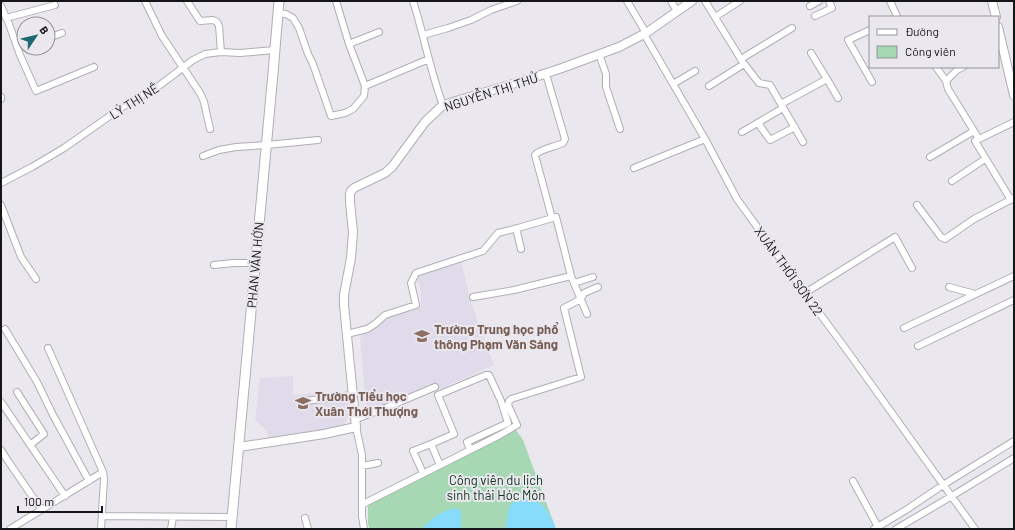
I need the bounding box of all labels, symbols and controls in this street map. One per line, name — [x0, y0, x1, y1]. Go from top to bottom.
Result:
north arrow — [16, 16, 56, 56]
legend — [869, 16, 999, 68]
text: B — [37, 23, 52, 37]
text: Đường — [905, 24, 939, 38]
text: Công viên — [905, 44, 956, 58]
street label: NGUYỄN THỊ THỬ — [441, 67, 541, 115]
street label: LÝ THỊ NÊ — [106, 79, 162, 122]
street label: PHAN VĂN HỚN — [243, 221, 267, 309]
street label: XUÂN THỚI SƠN 22 — [751, 223, 827, 319]
place label: Trường Trung học phổ thông Phạm Văn Sáng — [434, 321, 558, 352]
school or university icon: Trường Trung học phổ thông Phạm Văn Sáng — [413, 327, 431, 345]
place label: Trường Tiểu học Xuân Thới Thượng — [315, 388, 418, 419]
school or university icon: Trường Tiểu học Xuân Thới Thượng — [294, 394, 312, 412]
park label: Công viên du lịch sinh thái Hóc Môn — [447, 472, 545, 503]
scale bar — [18, 488, 102, 514]
text: 100 m — [24, 494, 54, 508]

